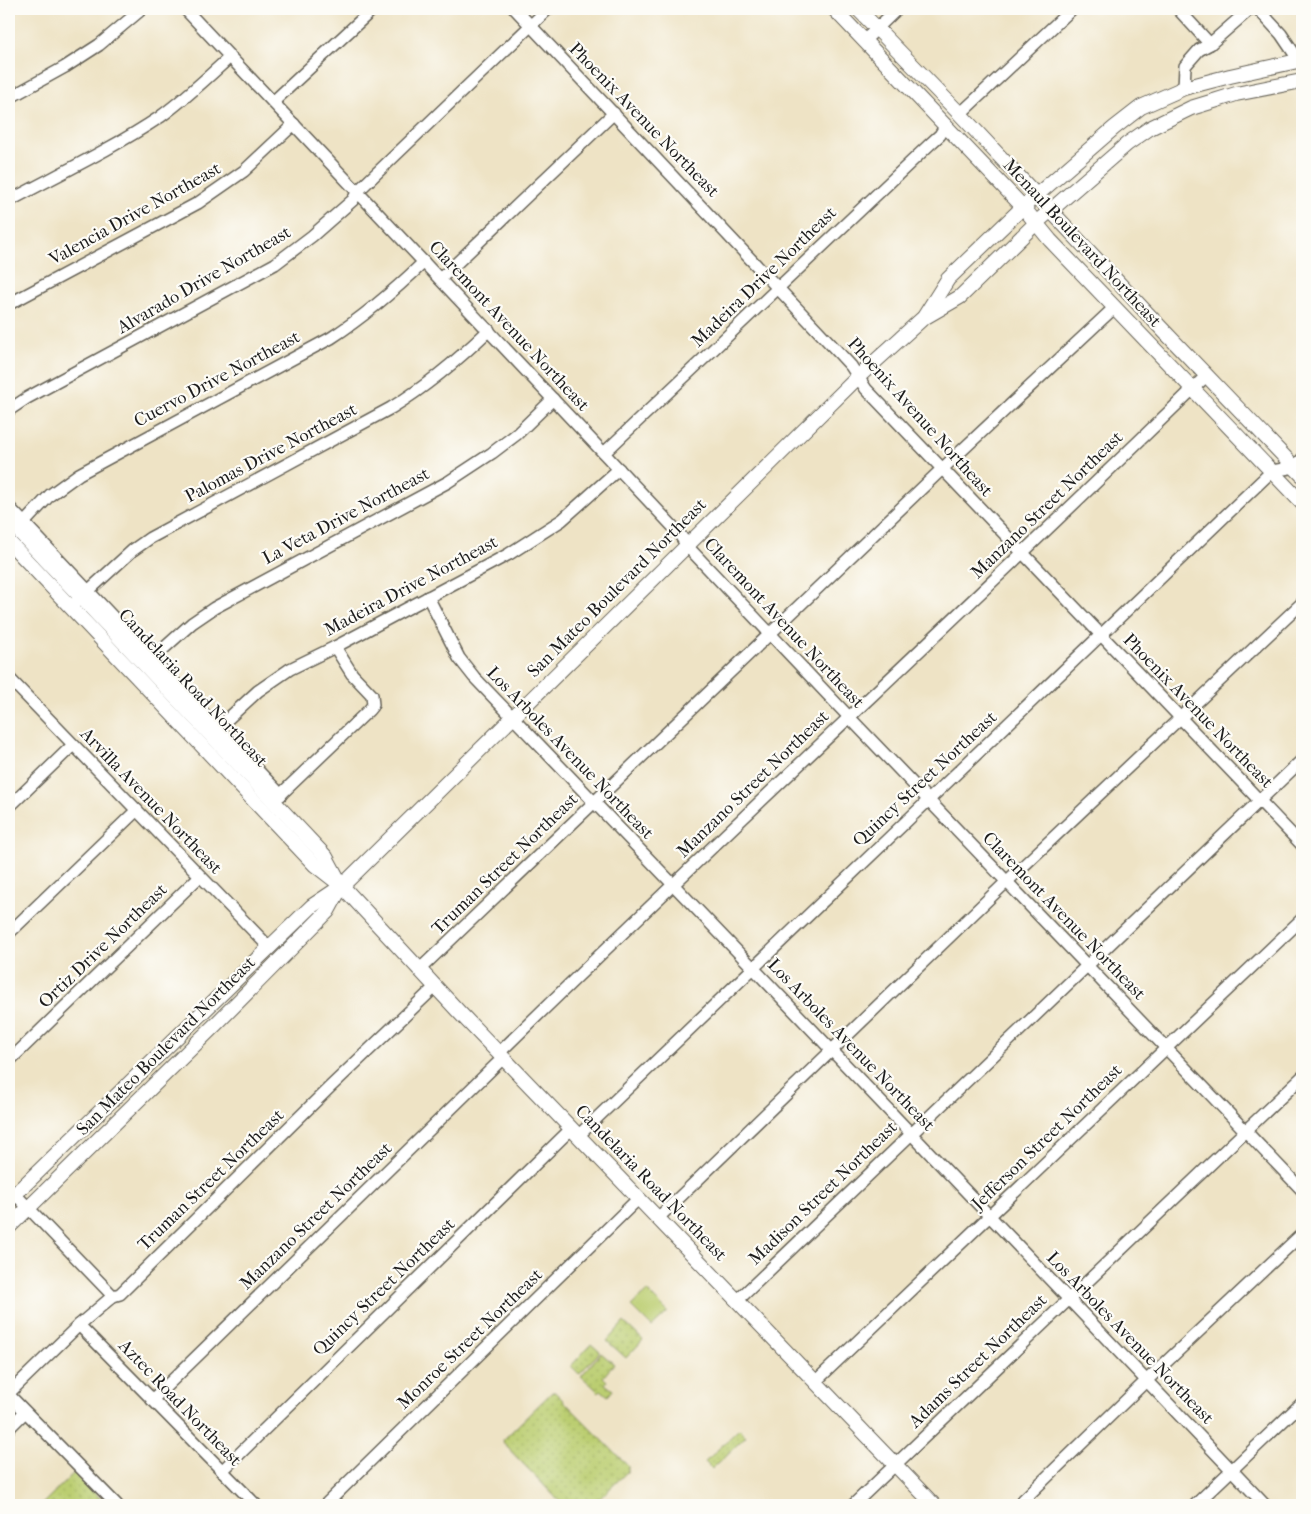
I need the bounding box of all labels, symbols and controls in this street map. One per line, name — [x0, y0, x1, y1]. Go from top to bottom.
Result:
street label: Phoenix Avenue Northeast — [565, 38, 724, 202]
street label: Menaul Boulevard Northeast — [998, 155, 1166, 332]
street label: Valencia Drive Northeast — [45, 158, 225, 270]
street label: Madeira Drive Northeast — [687, 202, 841, 352]
street label: Alvarado Drive Northeast — [113, 221, 295, 339]
street label: Claremont Avenue Northeast — [425, 236, 594, 416]
street label: Cuervo Drive Northeast — [130, 326, 304, 432]
street label: Phoenix Avenue Northeast — [843, 333, 997, 501]
street label: Palomas Drive Northeast — [182, 399, 361, 507]
street label: Manzano Street Northeast — [967, 427, 1128, 583]
street label: La Veta Drive Northeast — [259, 463, 434, 569]
street label: San Mateo Boulevard Northeast — [523, 494, 711, 682]
street label: Madeira Drive Northeast — [321, 531, 502, 641]
street label: Claremont Avenue Northeast — [700, 533, 869, 713]
street label: Candelaria Road Northeast — [114, 605, 272, 772]
street label: Phoenix Avenue Northeast — [1119, 629, 1278, 793]
street label: Los Arboles Avenue Northeast — [482, 662, 658, 844]
street label: Manzano Street Northeast — [673, 706, 834, 862]
street label: Quincy Street Northeast — [849, 706, 1002, 851]
street label: Arvilla Avenue Northeast — [75, 723, 227, 879]
street label: Truman Street Northeast — [428, 788, 583, 939]
street label: Claremont Avenue Northeast — [978, 828, 1150, 1005]
street label: Ortiz Drive Northeast — [34, 879, 172, 1013]
street label: San Mateo Boulevard Northeast — [72, 952, 260, 1140]
street label: Los Arboles Avenue Northeast — [763, 954, 939, 1136]
street label: Jefferson Street Northeast — [966, 1059, 1127, 1216]
street label: Candelaria Road Northeast — [571, 1101, 731, 1266]
street label: Truman Street Northeast — [134, 1104, 289, 1255]
street label: Madison Street Northeast — [744, 1116, 902, 1269]
street label: Manzano Street Northeast — [236, 1138, 397, 1294]
street label: Quincy Street Northeast — [309, 1213, 460, 1360]
street label: Los Arboles Avenue Northeast — [1042, 1247, 1218, 1429]
street label: Monroe Street Northeast — [393, 1264, 547, 1414]
street label: Adams Street Northeast — [904, 1289, 1052, 1433]
street label: Aztec Road Northeast — [114, 1335, 246, 1471]

